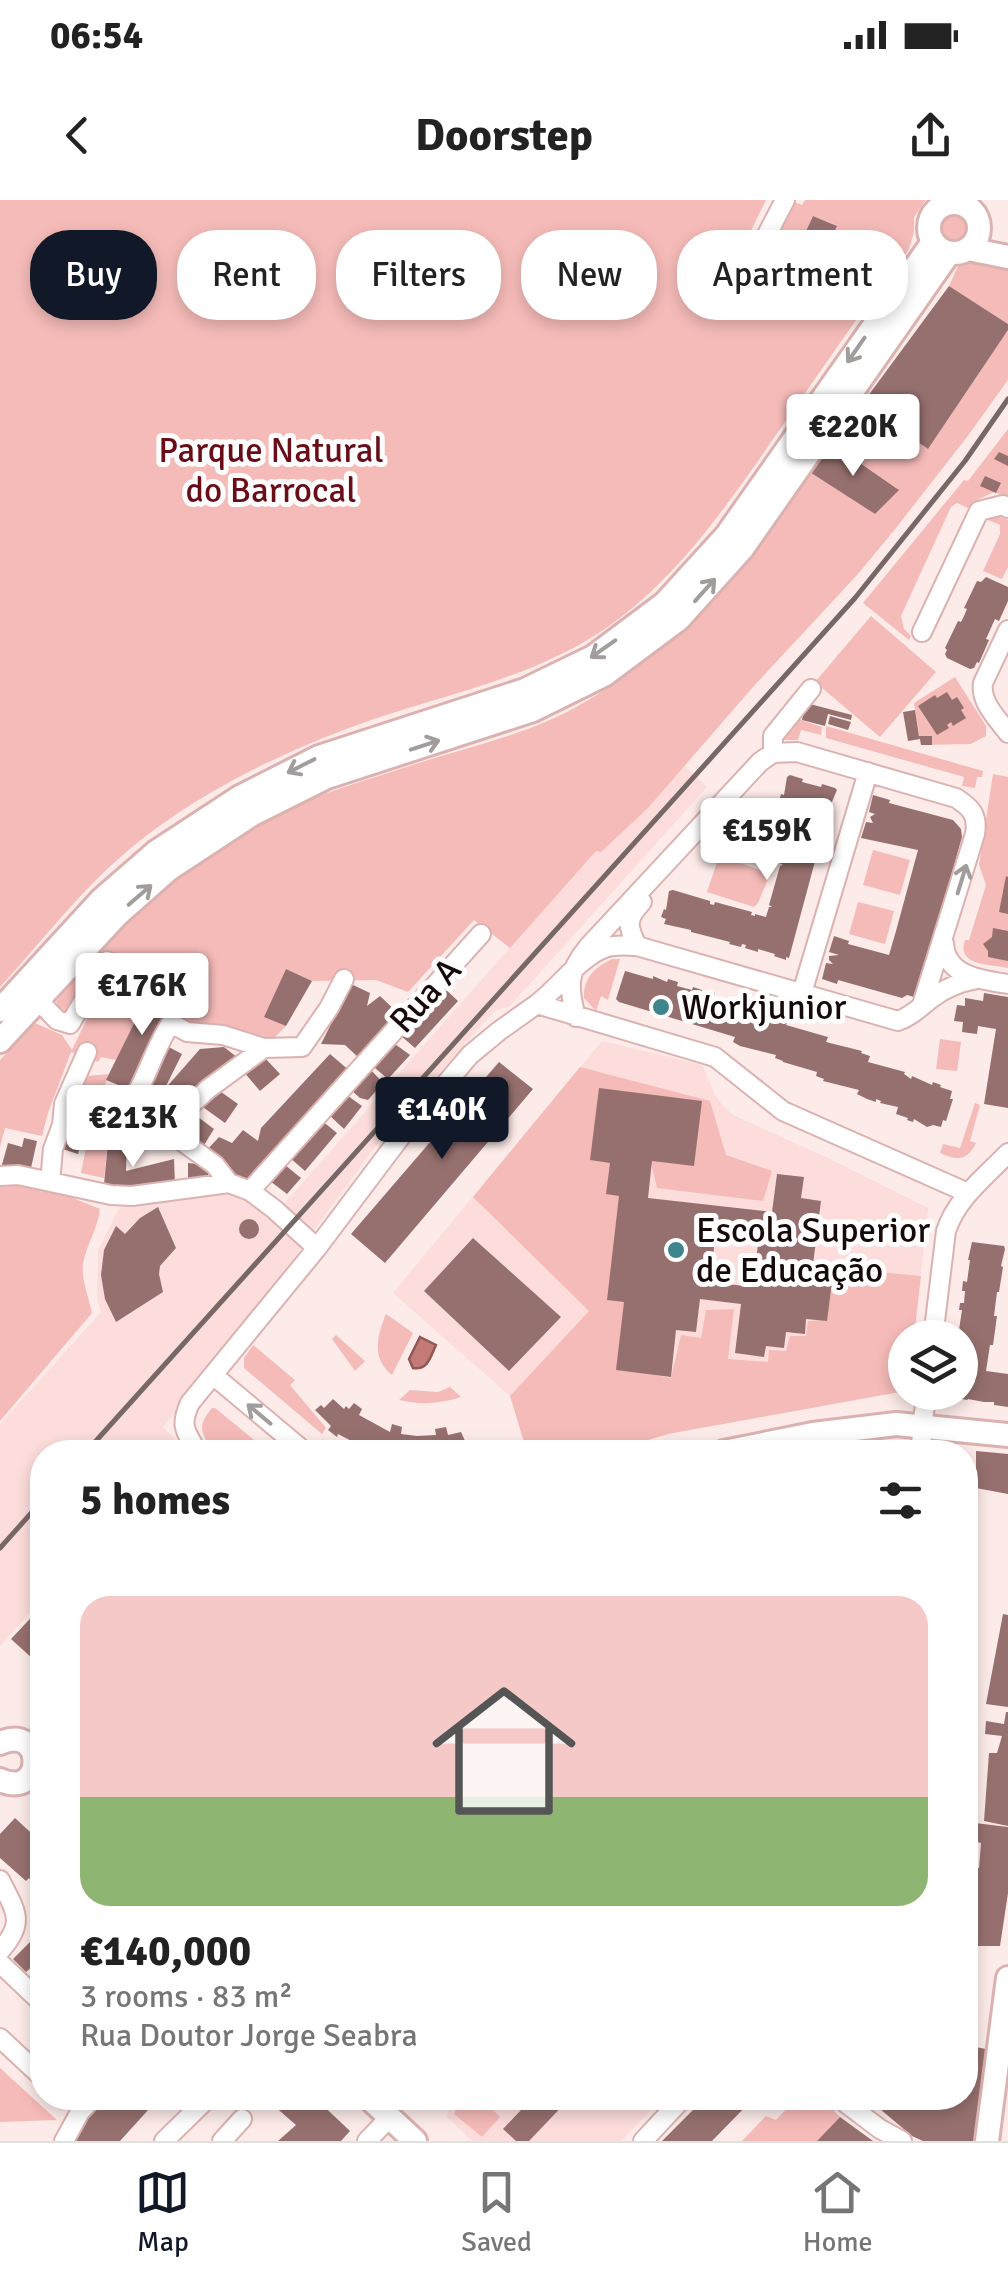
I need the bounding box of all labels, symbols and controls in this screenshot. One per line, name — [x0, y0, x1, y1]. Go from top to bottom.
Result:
text: 06:54 — [50, 12, 143, 59]
icon: back — [50, 108, 105, 163]
text: Doorstep — [415, 108, 593, 163]
icon: share — [903, 108, 958, 163]
chip: Buy — [30, 230, 157, 320]
chip: Rent — [177, 230, 316, 320]
chip: Filters — [336, 230, 501, 320]
chip: New — [521, 230, 657, 320]
chip: Apartment — [677, 230, 908, 320]
one-way arrow — [846, 335, 867, 363]
pin: €220K — [783, 394, 923, 479]
text: €220K — [809, 407, 897, 446]
park label: Parque Natural do Barrocal — [158, 429, 384, 512]
one-way arrow — [692, 578, 716, 604]
one-way arrow — [590, 638, 617, 659]
one-way arrow — [408, 735, 440, 753]
one-way arrow — [287, 757, 316, 776]
pin: €159K — [697, 798, 837, 883]
text: €159K — [723, 811, 811, 850]
one-way arrow — [953, 864, 972, 895]
one-way arrow — [127, 884, 152, 907]
street label: Rua A — [381, 949, 470, 1042]
pin: €176K — [72, 953, 212, 1038]
text: €176K — [98, 966, 186, 1005]
place label: Workjunior — [681, 986, 846, 1029]
marker: Workjunior — [650, 996, 672, 1018]
pin: €140K — [372, 1077, 512, 1162]
pin: €213K — [63, 1085, 203, 1170]
text: €140K — [398, 1090, 486, 1129]
text: €213K — [89, 1098, 177, 1137]
place label: Escola Superior de Educação — [696, 1209, 930, 1292]
marker: Escola Superior de Educação — [665, 1239, 687, 1261]
map controls — [888, 1320, 978, 1410]
button: layers — [888, 1320, 978, 1410]
one-way arrow — [246, 1403, 272, 1425]
icon: filters — [873, 1473, 928, 1528]
text: 5 homes — [80, 1475, 230, 1526]
icon: home — [414, 1661, 594, 1841]
text: €140,000 — [80, 1926, 251, 1977]
text: 3 rooms · 83 m² — [80, 1977, 293, 2016]
text: Rua Doutor Jorge Seabra — [80, 2016, 418, 2055]
tab: Map — [135, 2165, 190, 2259]
tab: Saved — [461, 2165, 532, 2259]
tab: Home — [803, 2165, 873, 2259]

